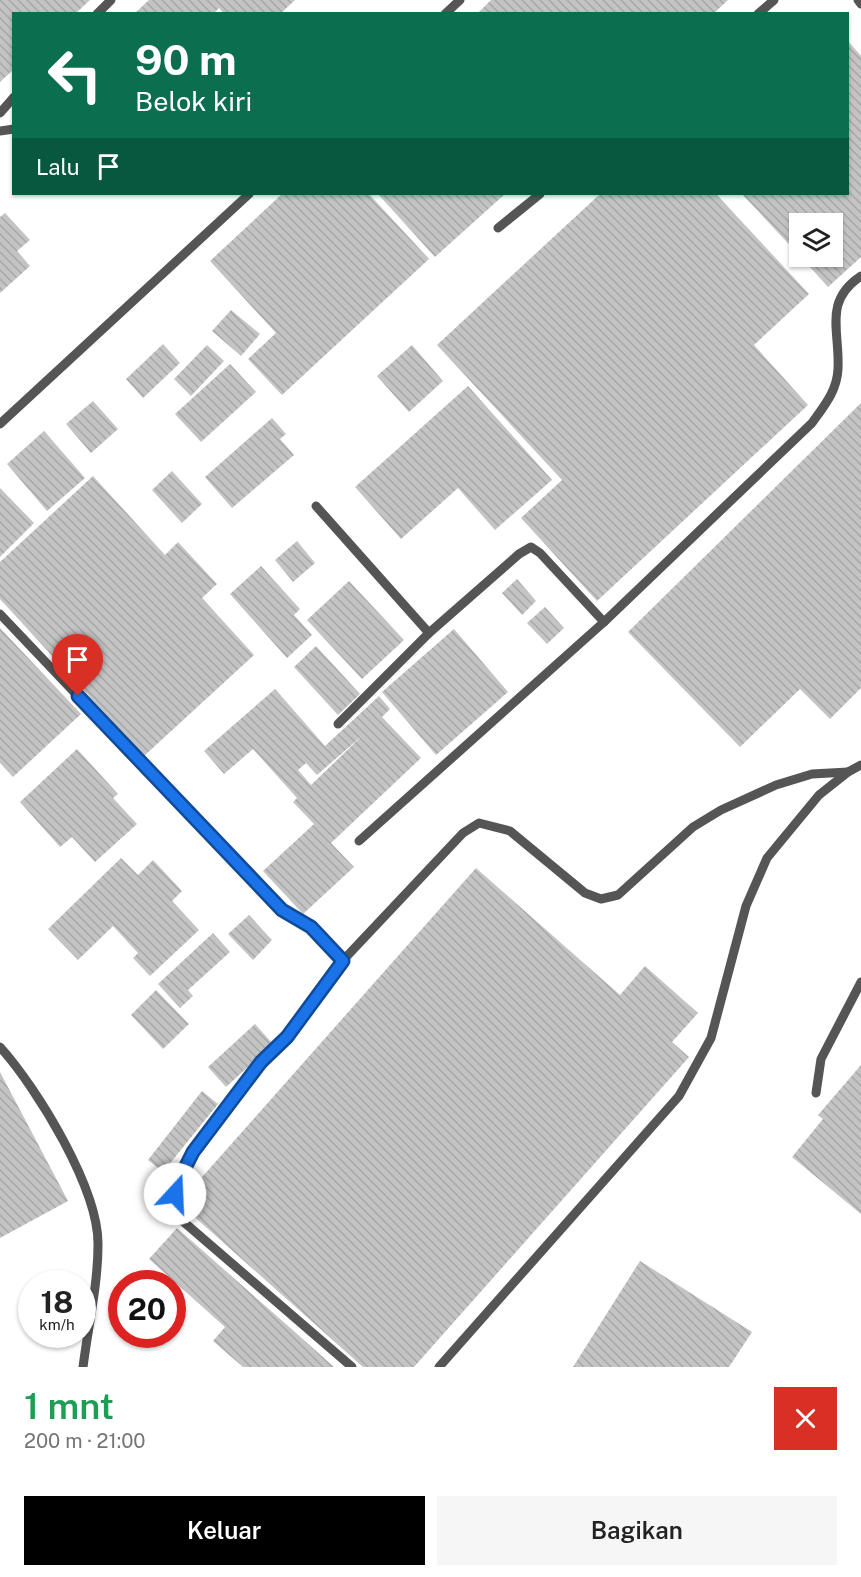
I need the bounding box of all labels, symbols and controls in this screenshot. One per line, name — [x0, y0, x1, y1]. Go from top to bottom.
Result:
text: 90 m — [135, 35, 237, 84]
icon: left — [36, 36, 114, 114]
text: Belok kiri — [135, 85, 252, 117]
icon: arrive — [92, 150, 125, 183]
text: Lalu — [36, 154, 80, 180]
map controls — [789, 213, 843, 267]
button: layers — [789, 213, 843, 267]
pin — [52, 634, 103, 696]
icon: arrive — [61, 643, 94, 676]
position arrow — [143, 1162, 207, 1226]
speed limit sign: 20 — [108, 1270, 186, 1348]
text: 18 — [41, 1284, 73, 1320]
text: km/h — [39, 1316, 75, 1333]
text: 1 mnt — [24, 1385, 114, 1427]
button: close — [774, 1387, 837, 1450]
text: 200 m · 21:00 — [24, 1429, 146, 1453]
button: Keluar — [24, 1496, 425, 1565]
button: Bagikan — [437, 1496, 837, 1565]

